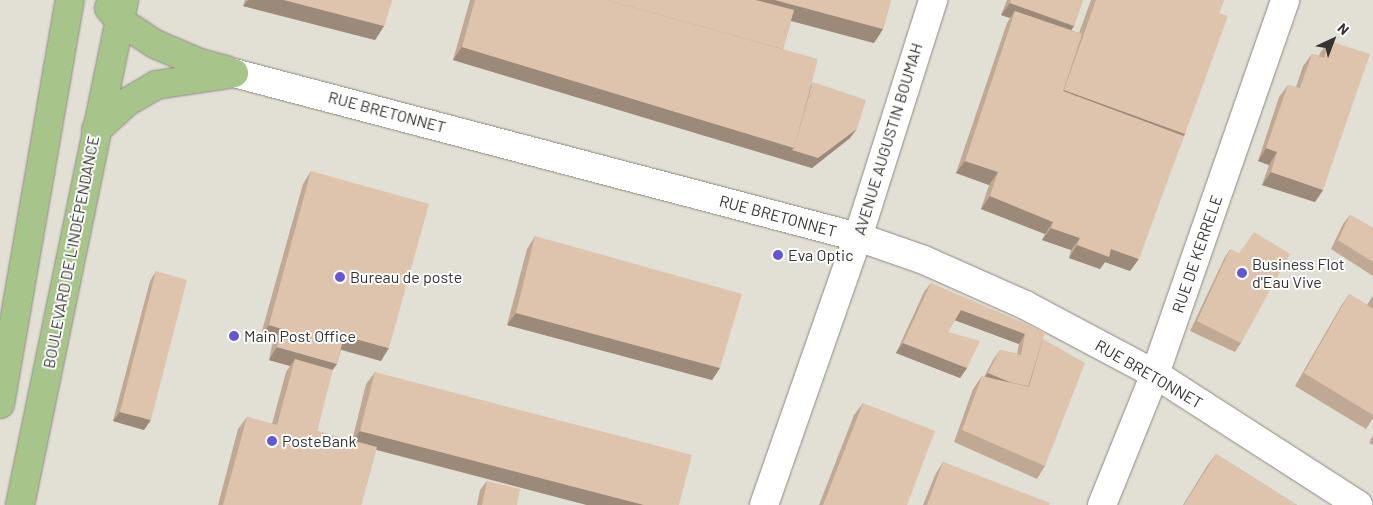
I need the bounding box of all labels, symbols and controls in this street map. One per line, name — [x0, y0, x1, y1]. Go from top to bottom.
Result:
north arrow — [1308, 15, 1358, 65]
text: N — [1334, 19, 1353, 38]
street label: AVENUE AUGUSTIN BOUMAH — [850, 41, 926, 237]
street label: RUE BRETONNET — [326, 87, 448, 137]
street label: BOULEVARD DE L'INDÉPENDANCE — [39, 134, 103, 370]
street label: RUE BRETONNET — [717, 191, 839, 241]
street label: RUE DE KERRELE — [1168, 193, 1226, 315]
place label: Eva Optic — [788, 245, 853, 265]
marker: Eva Optic — [772, 249, 784, 261]
place label: Business Flot d'Eau Vive — [1252, 254, 1345, 292]
place label: Bureau de poste — [350, 267, 462, 287]
marker: Business Flot d'Eau Vive — [1236, 267, 1248, 279]
marker: Bureau de poste — [334, 271, 346, 283]
place label: Main Post Office — [244, 326, 356, 346]
marker: Main Post Office — [228, 330, 240, 342]
street label: RUE BRETONNET — [1092, 335, 1206, 413]
place label: PosteBank — [282, 431, 356, 451]
marker: PosteBank — [266, 435, 278, 447]

